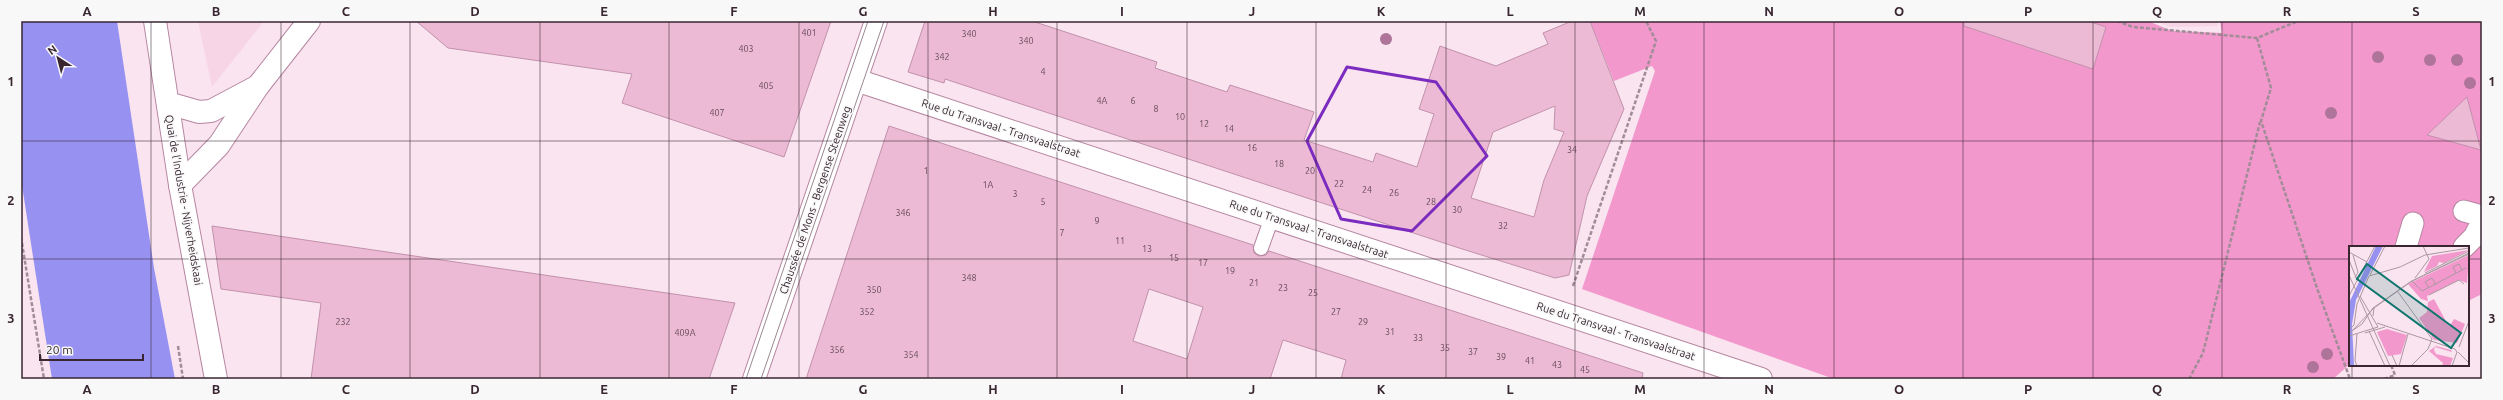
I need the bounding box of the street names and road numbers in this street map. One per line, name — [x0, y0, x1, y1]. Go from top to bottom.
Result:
street label: Rue du Transvaal - Transvaalstraat — [920, 97, 1083, 160]
street label: Chaussée de Mons - Bergense Steenweg — [777, 104, 853, 296]
street label: Quai de l'Industrie - Nijverheidskaai — [163, 114, 205, 286]
street label: Rue du Transvaal - Transvaalstraat — [1228, 198, 1391, 261]
street label: Rue du Transvaal - Transvaalstraat — [1535, 300, 1698, 363]

